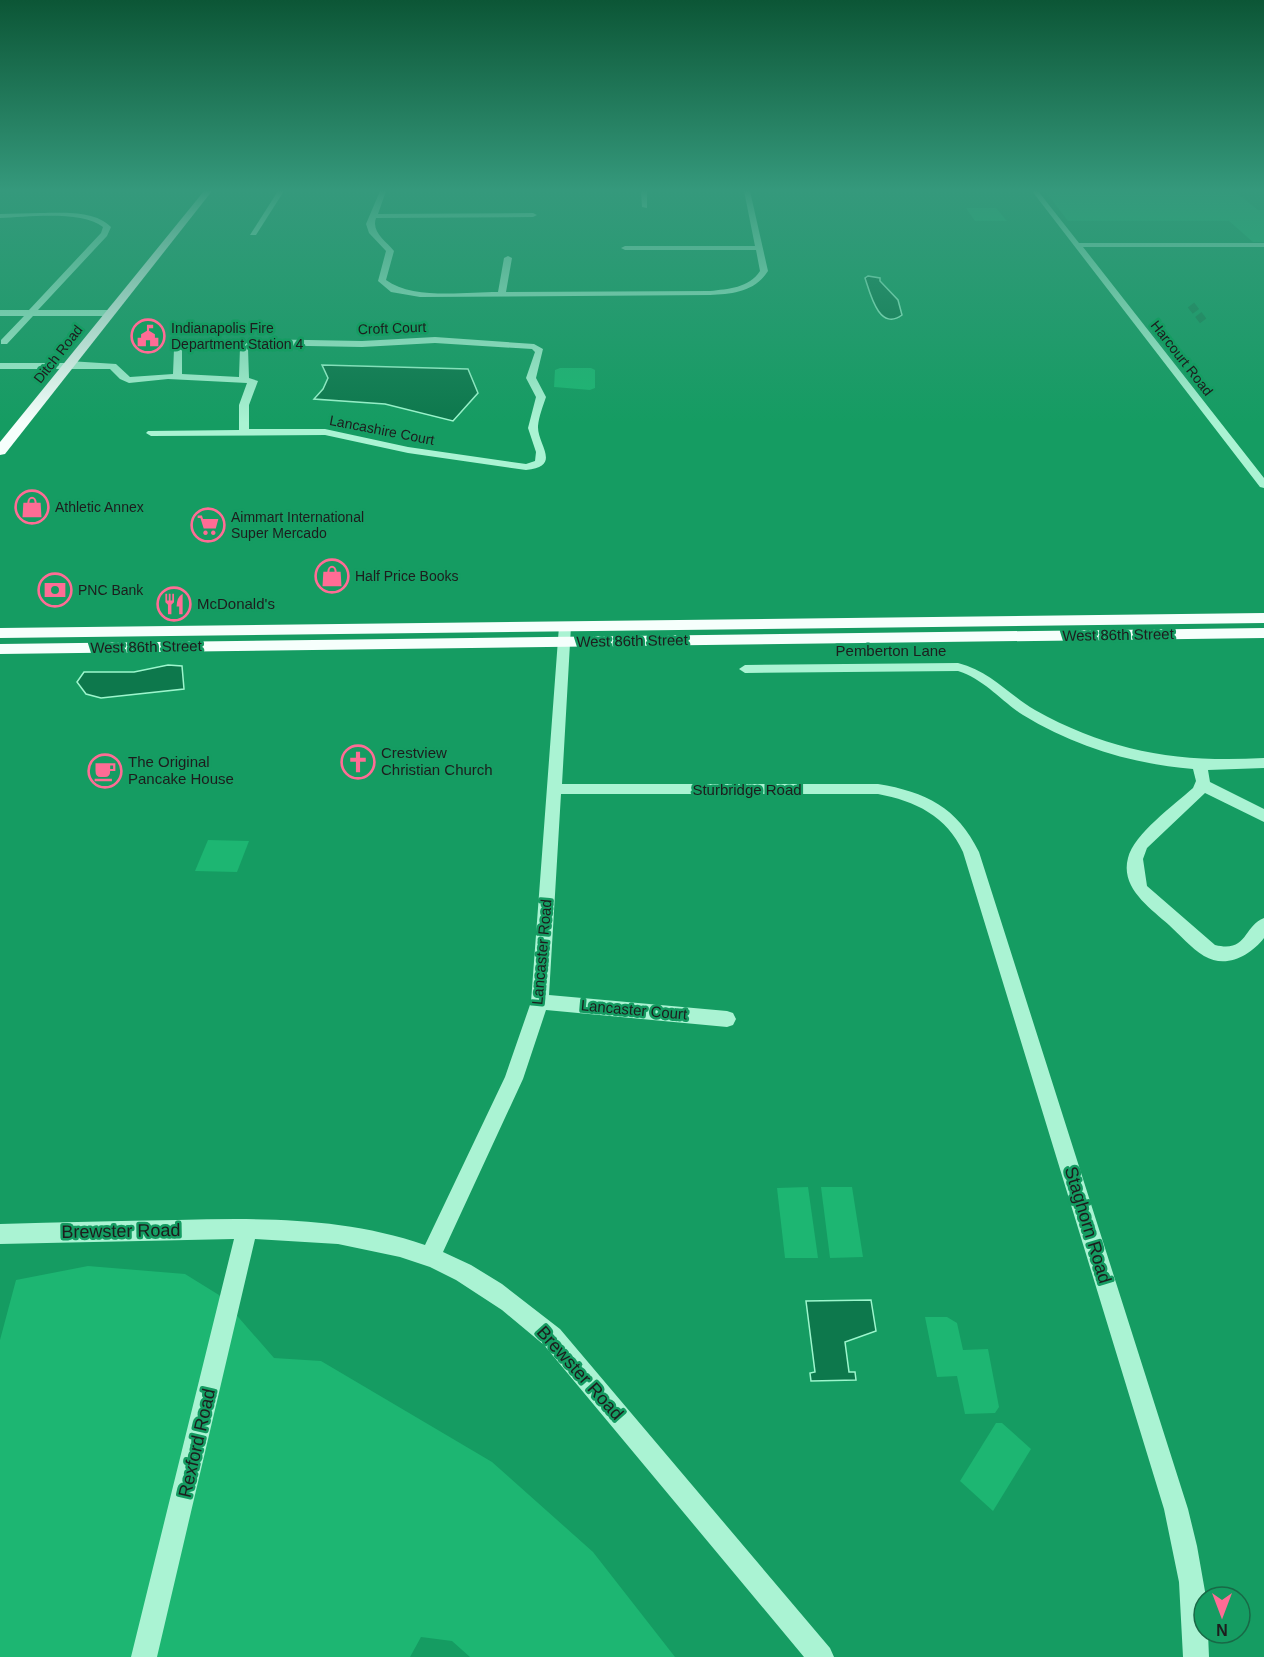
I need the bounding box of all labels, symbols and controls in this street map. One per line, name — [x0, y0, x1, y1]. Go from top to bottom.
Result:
street label: Harcourt Road — [1148, 317, 1216, 399]
public building icon: Indianapolis Fire Department Station 4 — [130, 318, 166, 354]
street label: Croft Court — [358, 319, 427, 337]
place label: Indianapolis Fire Department Station 4 — [171, 320, 304, 352]
street label: Ditch Road — [30, 322, 86, 386]
street label: Lancashire Court — [328, 412, 436, 448]
shop icon: Athletic Annex — [14, 489, 50, 525]
place label: Athletic Annex — [55, 499, 144, 515]
supermarket icon: Aimmart International Super Mercado — [190, 507, 226, 543]
place label: Aimmart International Super Mercado — [231, 509, 364, 541]
shop icon: Half Price Books — [314, 558, 350, 594]
place label: Half Price Books — [355, 568, 458, 584]
bank icon: PNC Bank — [37, 572, 73, 608]
place label: PNC Bank — [78, 582, 144, 598]
restaurant icon: McDonald's — [156, 586, 192, 622]
place label: McDonald's — [197, 595, 275, 612]
street label: West 86th Street — [1062, 625, 1175, 644]
street label: West 86th Street — [576, 631, 689, 650]
street label: West 86th Street — [90, 637, 203, 656]
street label: Pemberton Lane — [836, 642, 946, 659]
church icon: Crestview Christian Church — [340, 744, 376, 780]
place label: Crestview Christian Church — [381, 744, 493, 778]
cafe icon: The Original Pancake House — [87, 753, 123, 789]
place label: The Original Pancake House — [128, 753, 234, 787]
street label: Sturbridge Road — [692, 781, 802, 798]
street label: Lancaster Road — [528, 898, 555, 1005]
street label: Lancaster Court — [580, 996, 689, 1023]
street label: Staghorn Road — [1061, 1164, 1115, 1286]
street label: Brewster Road — [61, 1220, 181, 1242]
street label: Brewster Road — [533, 1322, 627, 1424]
street label: Rexford Road — [175, 1387, 219, 1499]
north arrow — [1192, 1585, 1252, 1645]
text: N — [1216, 1621, 1228, 1638]

